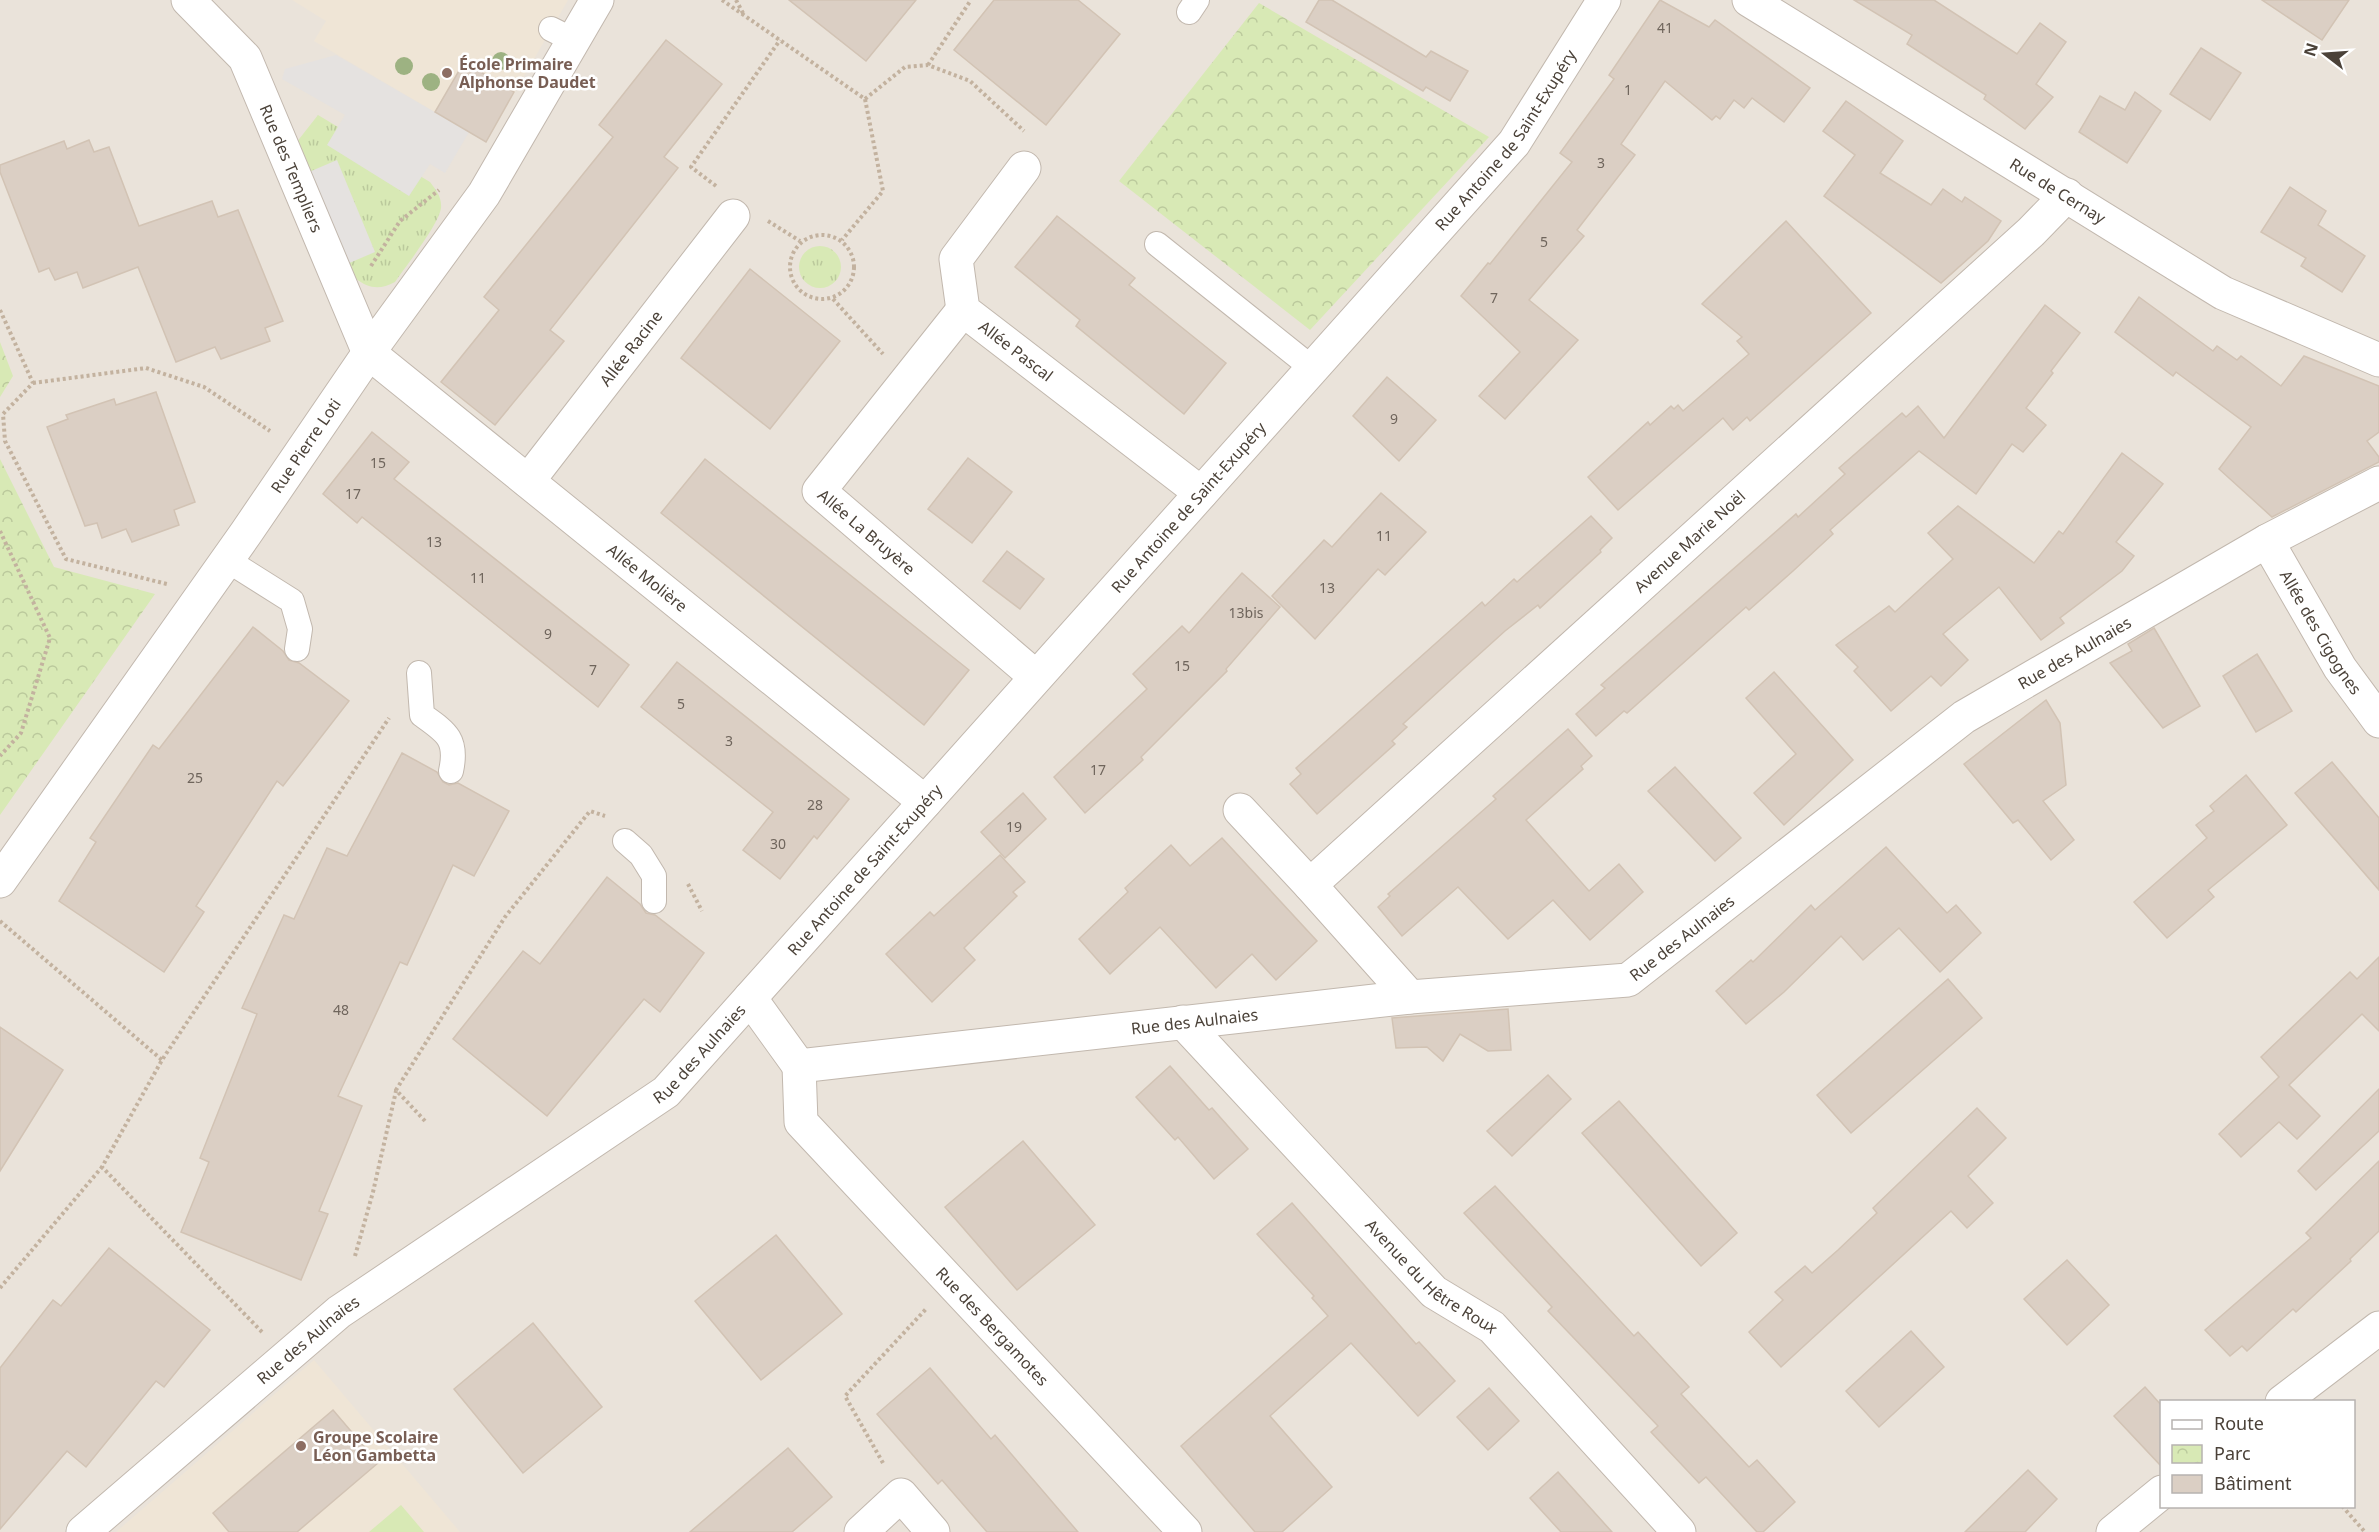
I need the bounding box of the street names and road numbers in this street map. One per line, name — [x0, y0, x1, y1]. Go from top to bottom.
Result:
street label: Rue Antoine de Saint-Exupéry — [1430, 44, 1582, 235]
street label: Rue des Templiers — [255, 101, 328, 236]
street label: Rue de Cernay — [2006, 153, 2111, 229]
street label: Allée Racine — [594, 306, 667, 391]
street label: Allée Pascal — [975, 315, 1058, 386]
street label: Rue Pierre Loti — [266, 394, 346, 497]
street label: Rue Antoine de Saint-Exupéry — [1106, 416, 1271, 598]
street label: Allée La Bruyère — [813, 484, 920, 580]
street label: Avenue Marie Noël — [1629, 485, 1750, 597]
street label: Allée Molière — [602, 539, 692, 617]
street label: Allée des Cigognes — [2275, 566, 2367, 699]
street label: Rue des Aulnaies — [2014, 611, 2135, 694]
street label: Rue Antoine de Saint-Exupéry — [782, 779, 948, 960]
street label: Rue des Aulnaies — [1625, 890, 1739, 986]
street label: Rue des Aulnaies — [649, 1000, 750, 1109]
street label: Rue des Aulnaies — [1130, 1003, 1259, 1039]
street label: Avenue du Hêtre Roux — [1361, 1214, 1504, 1338]
street label: Rue des Bergamotes — [931, 1262, 1054, 1391]
street label: Rue des Aulnaies — [252, 1290, 364, 1389]

